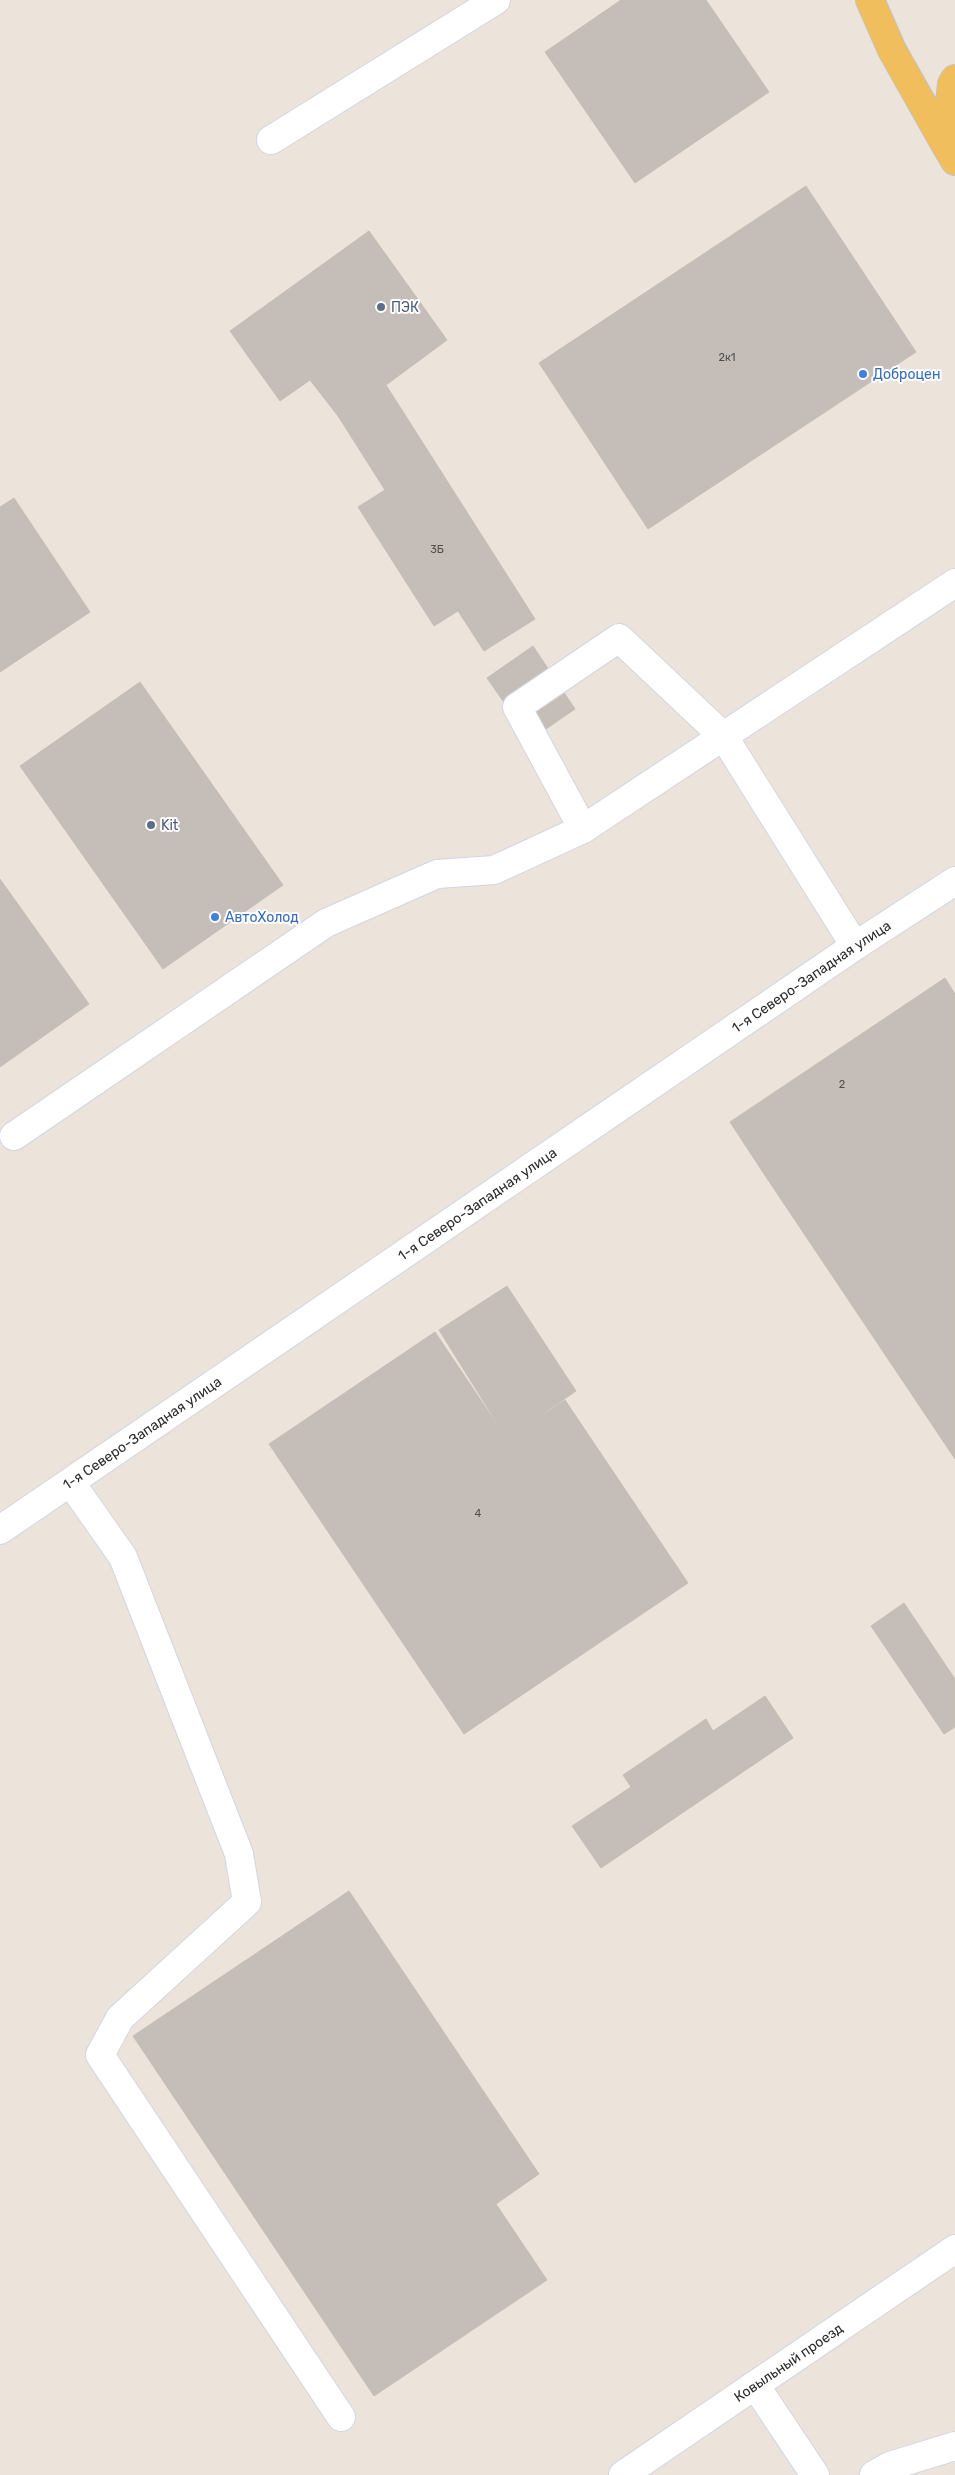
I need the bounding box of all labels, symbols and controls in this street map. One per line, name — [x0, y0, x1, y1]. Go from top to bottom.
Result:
place label: ПЭК — [391, 299, 419, 316]
marker: ПЭК — [375, 301, 387, 313]
house number: 2к1 — [718, 351, 736, 364]
place label: Доброцен — [873, 366, 940, 383]
marker: Доброцен — [857, 368, 869, 380]
house number: 3Б — [430, 543, 444, 556]
place label: Kit — [161, 817, 179, 834]
marker: Kit — [145, 819, 157, 831]
place label: АвтоХолод — [225, 909, 299, 926]
marker: АвтоХолод — [209, 911, 221, 923]
street label: 1-я Северо-Западная улица — [728, 917, 894, 1036]
house number: 2 — [839, 1078, 845, 1091]
street label: 1-я Северо-Западная улица — [395, 1144, 560, 1264]
street label: 1-я Северо-Западная улица — [59, 1373, 225, 1493]
house number: 4 — [475, 1507, 482, 1520]
street label: Ковыльный проезд — [731, 2319, 846, 2406]

